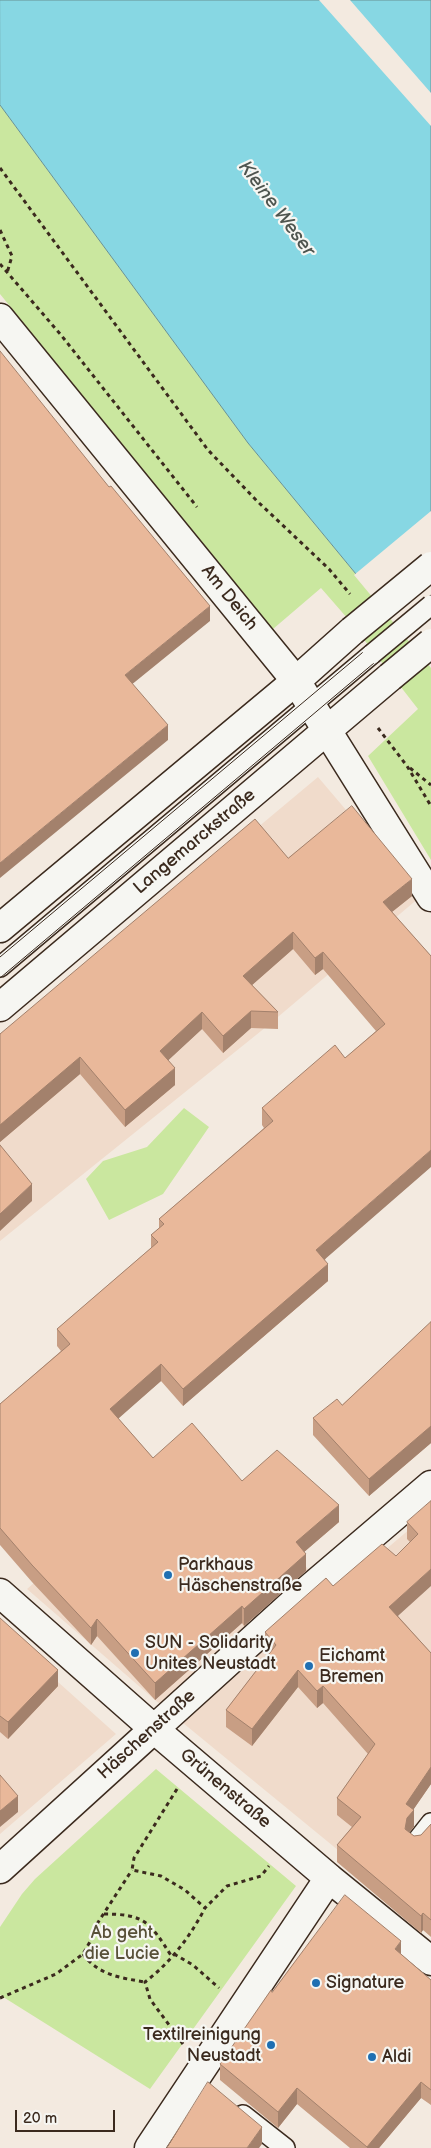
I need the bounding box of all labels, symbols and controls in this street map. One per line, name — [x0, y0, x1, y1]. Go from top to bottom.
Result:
water label: Kleine Weser — [233, 157, 319, 261]
street label: Am Deich — [196, 561, 262, 635]
street label: Langemarckstraße — [130, 785, 260, 899]
place label: Parkhaus Häschenstraße — [178, 1554, 302, 1596]
marker: Parkhaus Häschenstraße — [162, 1569, 174, 1581]
place label: SUN - Solidarity Unites Neustadt — [145, 1632, 276, 1675]
place label: Eichamt Bremen — [319, 1645, 385, 1688]
marker: SUN - Solidarity Unites Neustadt — [129, 1647, 141, 1659]
marker: Eichamt Bremen — [303, 1660, 315, 1672]
street label: Häschenstraße — [94, 1685, 200, 1785]
street label: Grünenstraße — [175, 1745, 275, 1833]
park label: Ab geht die Lucie — [85, 1922, 159, 1965]
place label: Signature — [326, 1972, 404, 1994]
marker: Signature — [310, 1977, 322, 1989]
place label: Textilreinigung Neustadt — [143, 2024, 261, 2066]
marker: Textilreinigung Neustadt — [265, 2039, 277, 2051]
place label: Aldi — [382, 2046, 411, 2068]
marker: Aldi — [366, 2051, 378, 2063]
scale bar — [18, 2100, 118, 2132]
text: 20 m — [23, 2109, 57, 2128]

